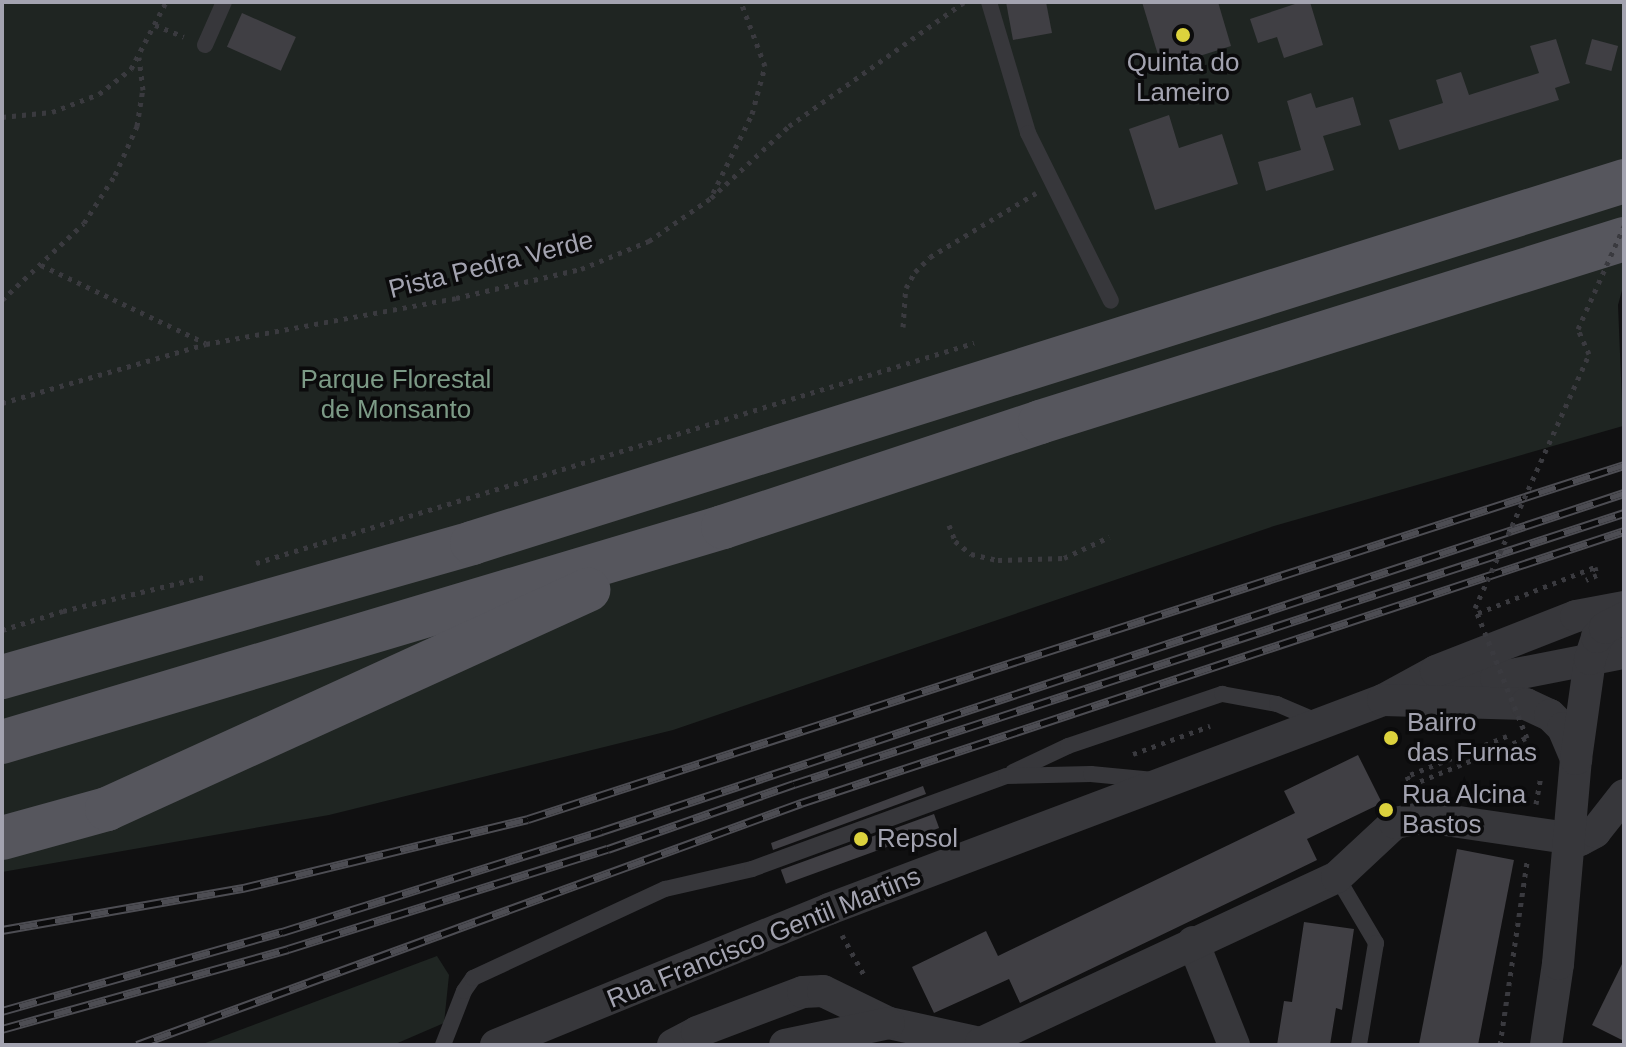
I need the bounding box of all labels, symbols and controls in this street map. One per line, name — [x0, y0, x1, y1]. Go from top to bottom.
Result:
marker: Quinta do Lameiro — [1174, 26, 1192, 44]
place label: Quinta do Lameiro — [1127, 47, 1239, 108]
street label: Pista Pedra Verde — [386, 225, 596, 305]
park label: Parque Florestal de Monsanto — [301, 364, 491, 426]
place label: Bairro das Furnas — [1407, 707, 1537, 768]
marker: Bairro das Furnas — [1382, 729, 1400, 747]
place label: Rua Alcina Bastos — [1402, 779, 1528, 840]
marker: Rua Alcina Bastos — [1377, 801, 1395, 819]
place label: Repsol — [877, 823, 958, 855]
marker: Repsol — [852, 830, 870, 848]
street label: Rua Francisco Gentil Martins — [603, 861, 925, 1015]

